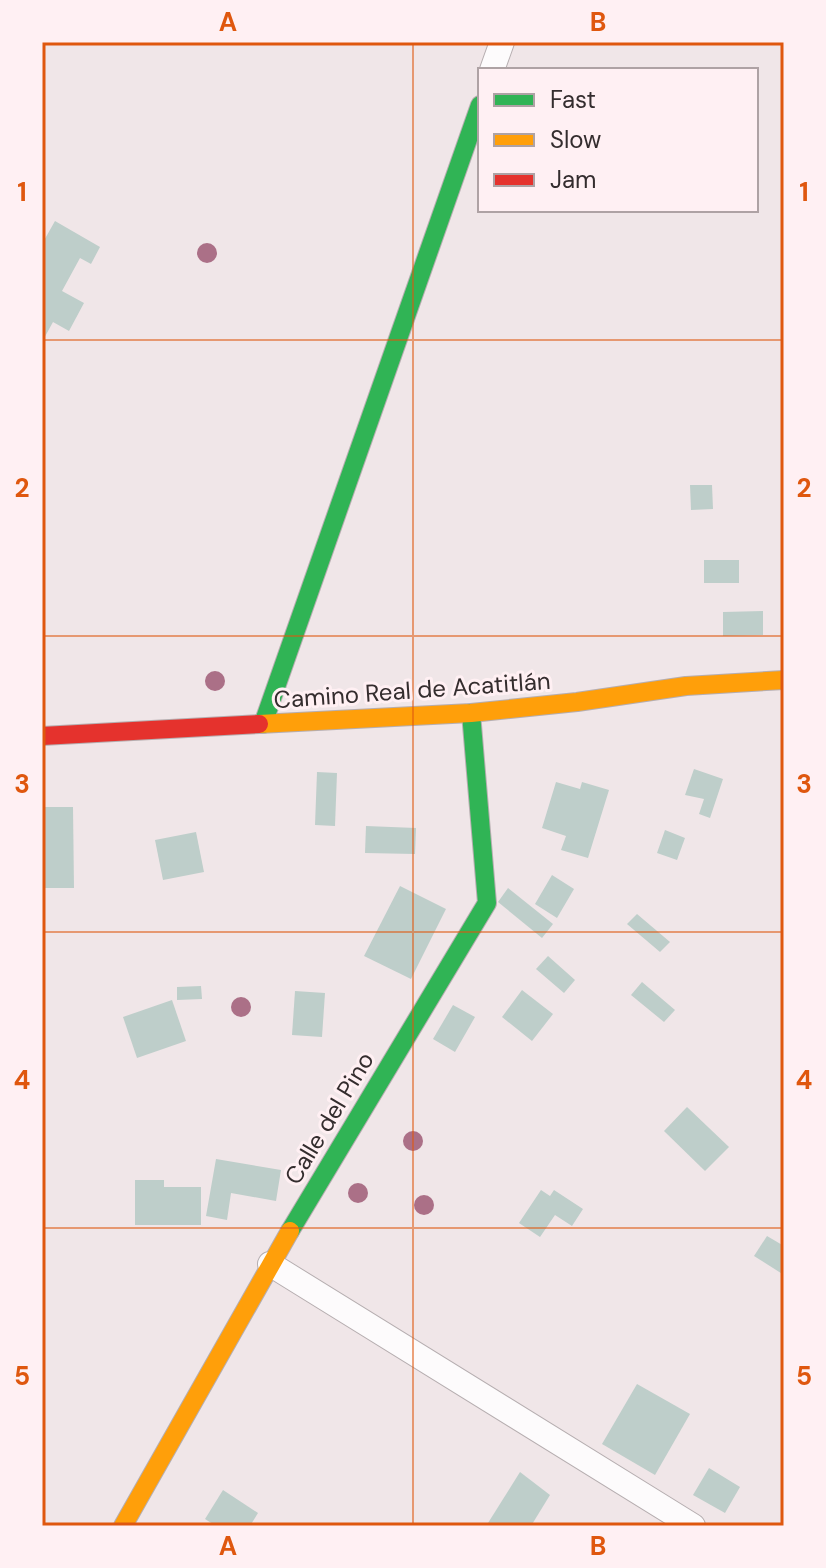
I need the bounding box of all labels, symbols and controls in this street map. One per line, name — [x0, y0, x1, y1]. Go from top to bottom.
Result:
text: A — [219, 5, 237, 39]
text: B — [590, 5, 606, 39]
legend — [478, 68, 758, 212]
text: Fast — [550, 84, 596, 115]
text: Slow — [550, 124, 601, 155]
text: Jam — [550, 164, 596, 195]
text: 1 — [17, 175, 27, 209]
text: 1 — [799, 175, 809, 209]
text: 2 — [14, 471, 30, 505]
text: 2 — [796, 471, 812, 505]
street label: Camino Real de Acatitlán — [273, 665, 551, 715]
text: 3 — [14, 767, 30, 801]
text: 3 — [796, 767, 812, 801]
street label: Calle del Pino — [277, 1046, 381, 1190]
text: 4 — [14, 1063, 30, 1097]
text: 4 — [796, 1063, 812, 1097]
text: 5 — [14, 1359, 30, 1393]
text: 5 — [796, 1359, 812, 1393]
text: A — [219, 1529, 237, 1563]
text: B — [590, 1529, 606, 1563]

